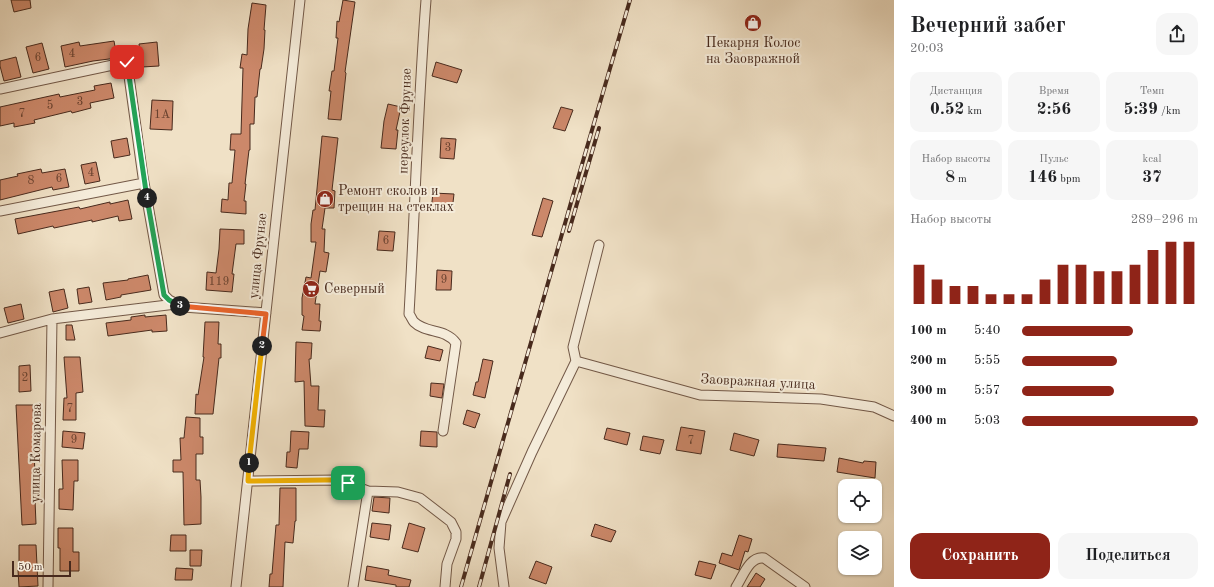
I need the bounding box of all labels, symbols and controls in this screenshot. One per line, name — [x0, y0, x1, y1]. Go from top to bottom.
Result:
shop icon: Пекарня Колос на Заовражной — [743, 13, 763, 33]
button: share — [1156, 13, 1198, 55]
text: Вечерний забег — [910, 15, 1066, 37]
place label: Пекарня Колос на Заовражной — [706, 36, 800, 66]
text: 20:03 — [910, 42, 944, 55]
pin — [110, 45, 144, 79]
house number: 4 — [69, 48, 76, 60]
icon: check — [116, 51, 138, 73]
house number: 6 — [35, 52, 42, 64]
street label: переулок Фрунзе — [396, 68, 414, 174]
text: Дистанция — [929, 86, 983, 97]
text: Время — [1039, 86, 1069, 97]
text: Темп — [1140, 86, 1164, 97]
house number: 3 — [77, 96, 83, 108]
house number: 5 — [47, 99, 54, 112]
text: 0.52 — [930, 101, 964, 118]
text: 2:56 — [1037, 101, 1071, 118]
text: 5:39 — [1124, 101, 1158, 118]
text: km — [964, 106, 982, 117]
text: /km — [1158, 106, 1180, 117]
house number: 7 — [19, 108, 25, 120]
house number: 1А — [154, 109, 170, 121]
house number: 3 — [445, 142, 451, 154]
text: Набор высоты — [921, 154, 991, 165]
text: Пульс — [1039, 154, 1069, 165]
text: kcal — [1143, 154, 1161, 165]
house number: 4 — [88, 167, 95, 179]
text: 8 — [945, 169, 955, 186]
text: 146 — [1028, 169, 1057, 186]
text: 37 — [1142, 169, 1162, 186]
house number: 6 — [56, 173, 63, 185]
text: m — [955, 174, 967, 185]
text: bpm — [1057, 174, 1080, 185]
house number: 8 — [28, 175, 35, 187]
place label: Ремонт сколов и трещин на стеклах — [338, 184, 454, 214]
pin: 4 — [137, 188, 157, 208]
shop icon: Ремонт сколов и трещин на стеклах — [315, 189, 335, 209]
text: 4 — [144, 192, 150, 203]
street label: улица Фрунзе — [247, 212, 269, 300]
text: Набор высоты — [910, 213, 992, 226]
text: 289–296 m — [1131, 213, 1198, 226]
house number: 6 — [383, 235, 390, 247]
house number: 9 — [441, 274, 447, 286]
house number: 119 — [209, 276, 229, 288]
supermarket icon: Северный — [301, 279, 321, 299]
place label: Северный — [324, 282, 385, 296]
pin: 3 — [170, 296, 190, 316]
text: 3 — [177, 300, 183, 311]
text: 100 m — [910, 324, 947, 337]
text: 5:40 — [974, 324, 1000, 337]
pin: 2 — [252, 336, 272, 356]
text: 2 — [259, 340, 265, 351]
text: 200 m — [910, 354, 947, 367]
text: 5:55 — [974, 354, 1000, 367]
house number: 2 — [22, 372, 28, 384]
street label: Заовражная улица — [700, 372, 816, 392]
text: 300 m — [910, 384, 947, 397]
text: 5:57 — [974, 384, 1000, 397]
street label: улица Комарова — [28, 403, 44, 503]
house number: 7 — [67, 403, 73, 415]
text: 400 m — [910, 414, 947, 427]
text: 5:03 — [974, 414, 1000, 427]
house number: 9 — [71, 434, 77, 446]
house number: 7 — [688, 435, 694, 447]
pin: 1 — [239, 453, 259, 473]
text: 1 — [246, 457, 252, 468]
pin — [331, 466, 365, 500]
icon: arrive — [337, 472, 359, 494]
map controls — [838, 479, 882, 575]
button: locate — [838, 479, 882, 523]
button: layers — [838, 531, 882, 575]
button: Сохранить — [910, 533, 1050, 579]
button: Поделиться — [1058, 533, 1198, 579]
scale bar — [12, 559, 71, 578]
text: 50 m — [18, 562, 43, 573]

